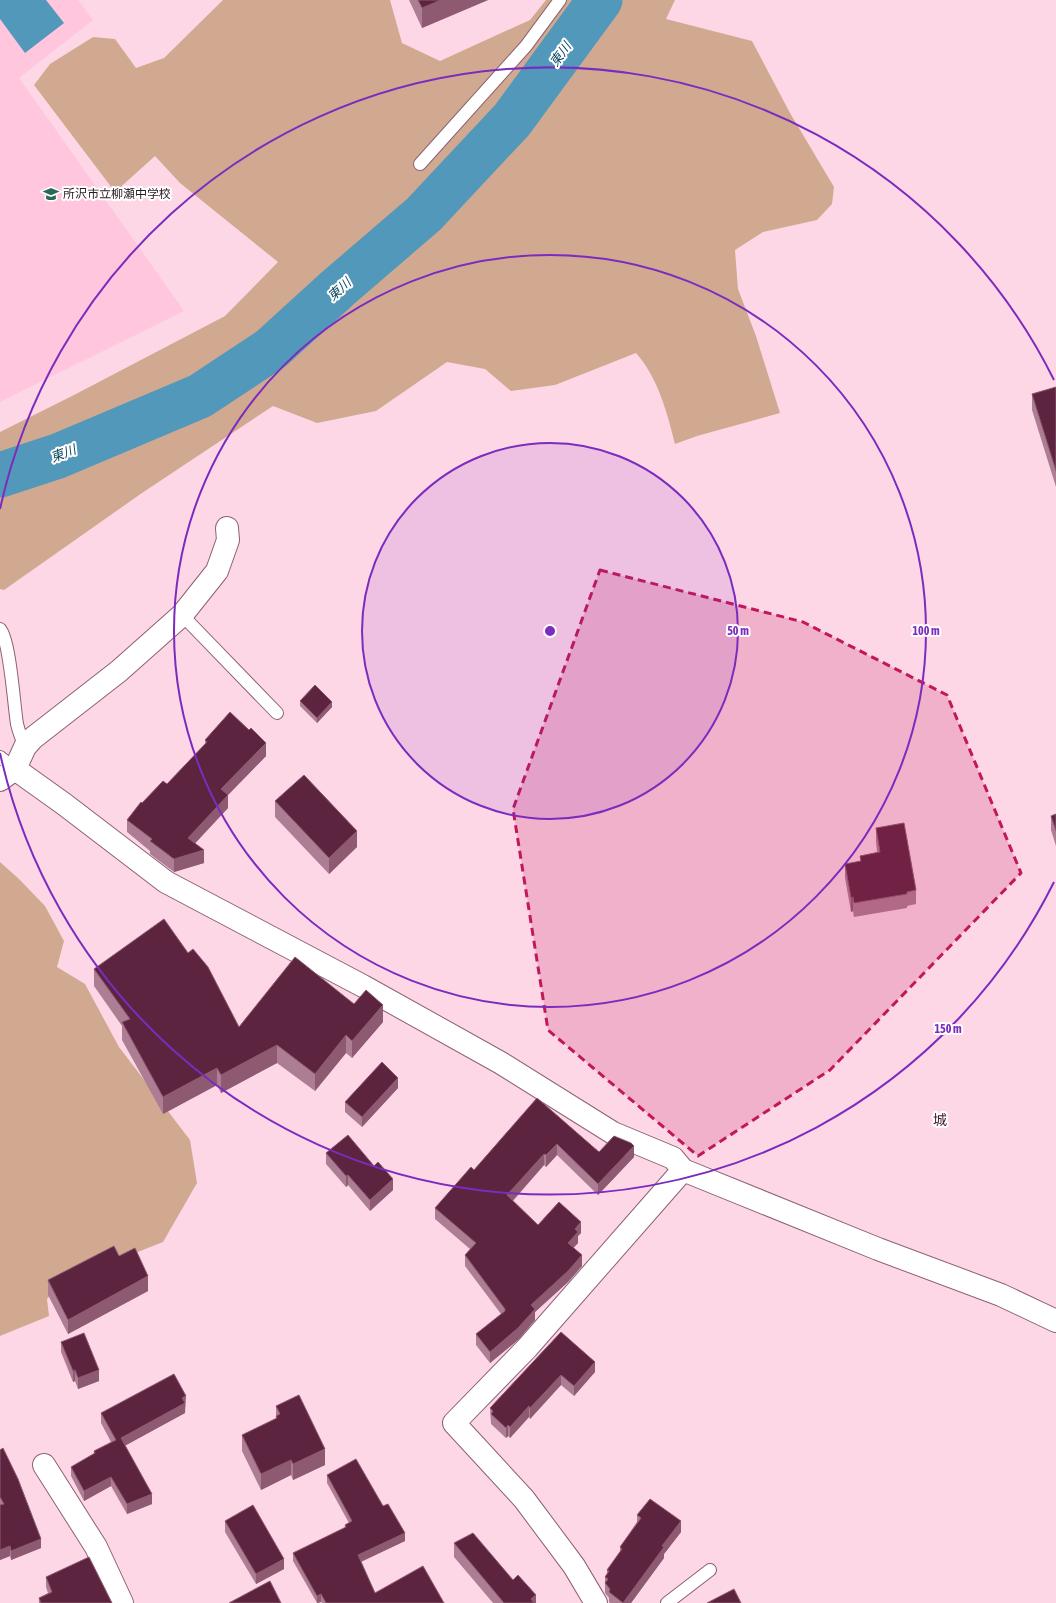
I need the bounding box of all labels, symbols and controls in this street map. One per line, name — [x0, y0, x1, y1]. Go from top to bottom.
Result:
water label: 東川 — [547, 38, 575, 69]
school or university icon: 所沢市立柳瀬中学校 — [42, 185, 60, 203]
place label: 所沢市立柳瀬中学校 — [63, 187, 171, 201]
water label: 東川 — [325, 274, 355, 304]
water label: 東川 — [48, 441, 80, 465]
centre of rings — [543, 624, 557, 638]
text: 50 m — [727, 624, 749, 638]
text: 100 m — [912, 624, 940, 638]
text: 150 m — [934, 1022, 962, 1036]
district label: 城 — [933, 1112, 947, 1128]

